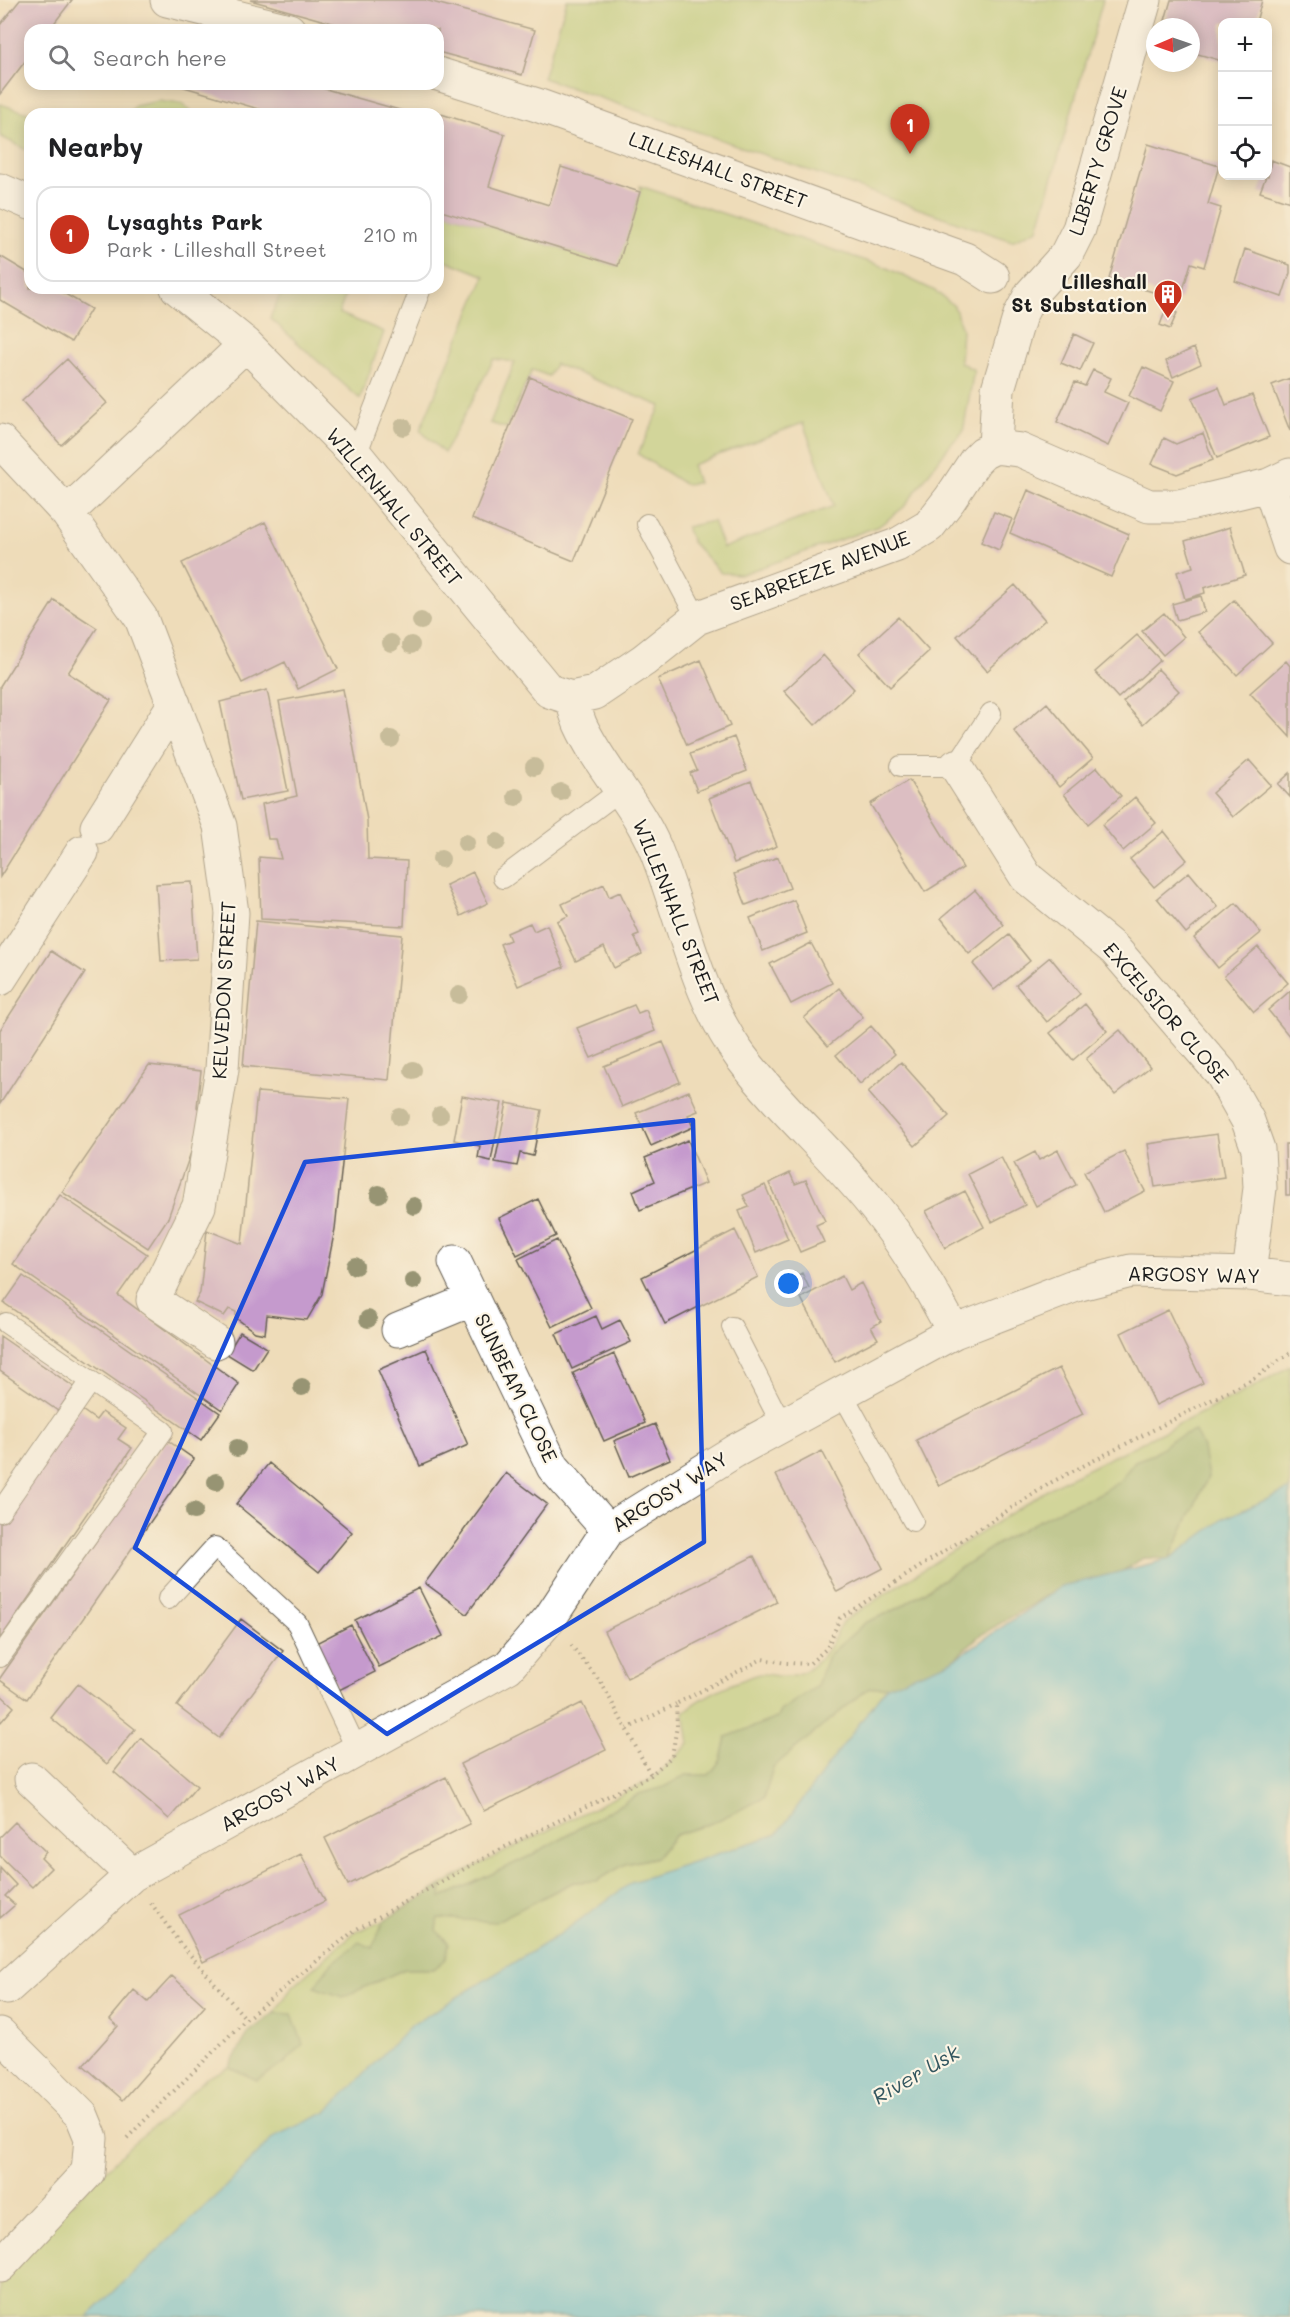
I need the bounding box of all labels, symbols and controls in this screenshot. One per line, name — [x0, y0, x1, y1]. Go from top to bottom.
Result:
north arrow — [1146, 18, 1200, 72]
map controls — [1218, 18, 1272, 180]
button: + — [1218, 18, 1272, 72]
search box — [24, 24, 444, 90]
icon: search — [45, 41, 78, 74]
text: Search here — [93, 43, 227, 72]
button: − — [1218, 72, 1272, 126]
street label: LIBERTY GROVE — [1062, 83, 1132, 238]
pin: 1 — [890, 104, 930, 154]
street label: LILLESHALL STREET — [626, 125, 811, 213]
button: locate — [1218, 126, 1272, 180]
text: Nearby — [48, 130, 143, 164]
text: Lysaghts Park — [107, 207, 263, 236]
text: 1 — [65, 221, 74, 247]
text: 210 m — [363, 221, 418, 247]
text: Park · Lilleshall Street — [107, 236, 326, 262]
place label: Lilleshall St Substation — [1011, 268, 1147, 317]
building icon: Lilleshall St Substation — [1152, 278, 1184, 320]
street label: WILLENHALL STREET — [321, 422, 468, 591]
street label: SEABREEZE AVENUE — [726, 524, 913, 616]
street label: WILLENHALL STREET — [628, 815, 726, 1008]
street label: KELVEDON STREET — [205, 900, 241, 1080]
street label: EXCELSIOR CLOSE — [1098, 936, 1235, 1088]
street label: ARGOSY WAY — [1128, 1260, 1261, 1288]
your location — [774, 1269, 803, 1298]
street label: SUNBEAM CLOSE — [470, 1309, 564, 1466]
street label: ARGOSY WAY — [606, 1445, 733, 1537]
street label: ARGOSY WAY — [215, 1750, 344, 1837]
water label: River Usk — [867, 2037, 965, 2110]

